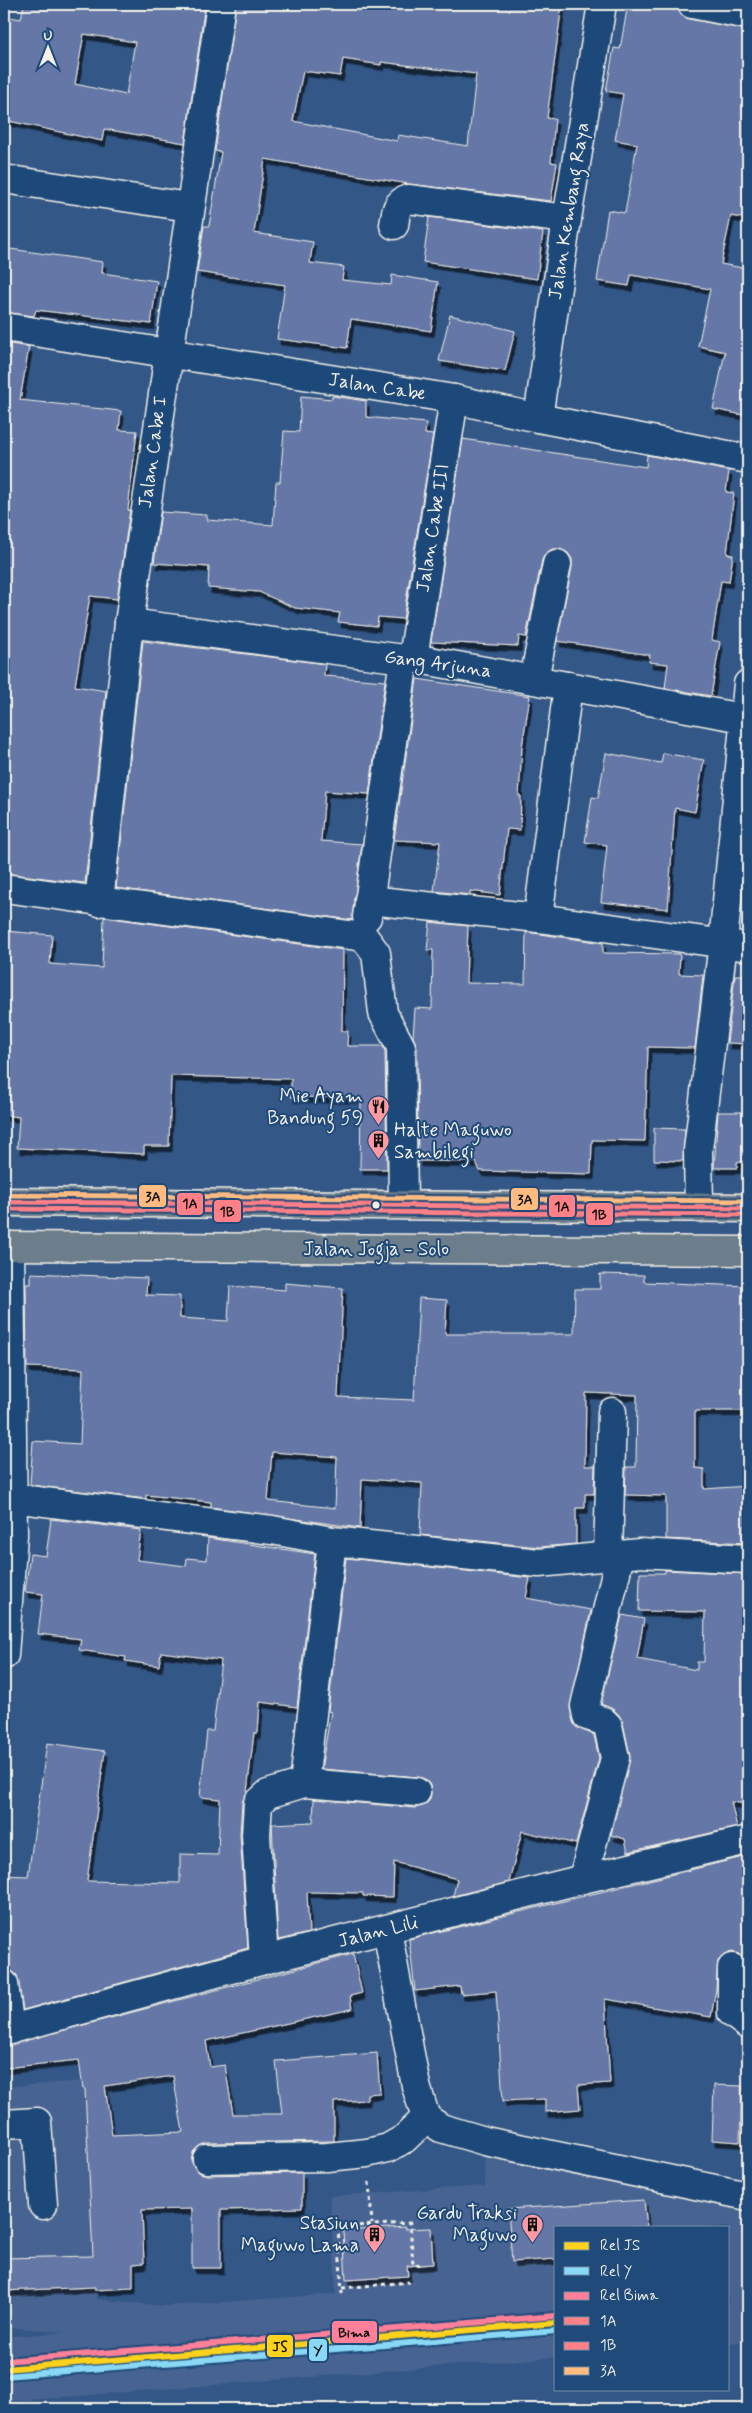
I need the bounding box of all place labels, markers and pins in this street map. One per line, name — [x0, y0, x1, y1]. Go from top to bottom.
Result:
place label: Mie Ayam Bandung 59 — [267, 1084, 363, 1134]
restaurant icon: Mie Ayam Bandung 59 — [367, 1095, 391, 1126]
place label: Halte Maguwo Sambilegi — [394, 1118, 512, 1168]
building icon: Halte Maguwo Sambilegi — [366, 1129, 390, 1160]
unlabelled marker — [371, 1200, 381, 1210]
place label: Gardu Traksi Maguwo — [416, 2201, 517, 2251]
place label: Stasiun Maguwo Lama — [241, 2211, 359, 2261]
building icon: Gardu Traksi Maguwo — [521, 2212, 545, 2243]
building icon: Stasiun Maguwo Lama — [363, 2222, 387, 2253]

